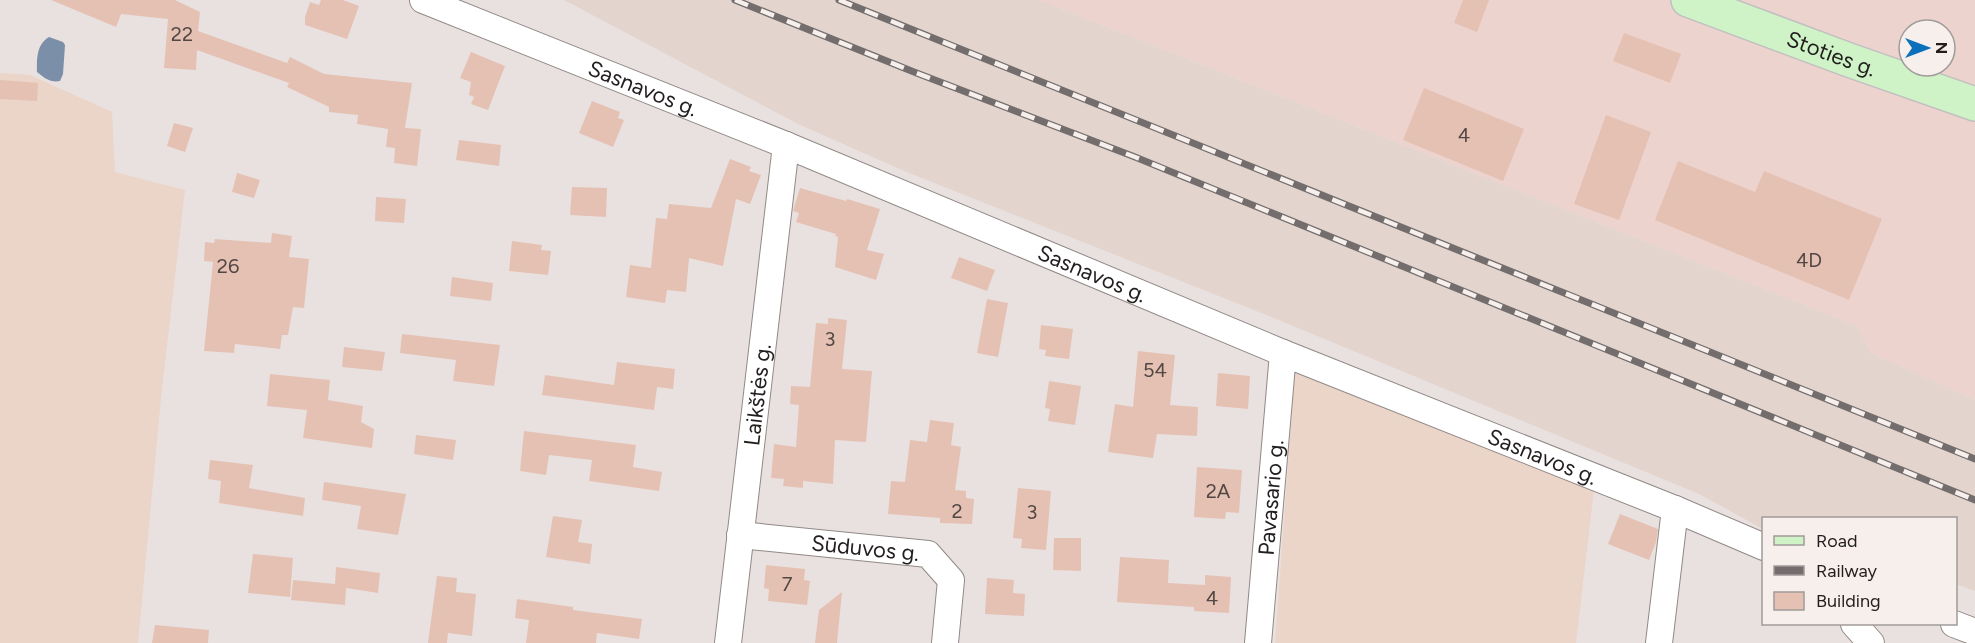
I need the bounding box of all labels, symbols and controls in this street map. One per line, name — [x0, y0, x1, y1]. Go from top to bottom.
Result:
north arrow — [1897, 18, 1957, 78]
house number: 22 — [171, 22, 193, 46]
street label: Stoties g. — [1783, 25, 1880, 82]
text: N — [1932, 42, 1951, 54]
street label: Sasnavos g. — [584, 54, 702, 122]
house number: 4 — [1458, 123, 1470, 147]
street label: Sasnavos g. — [1034, 239, 1151, 308]
house number: 4D — [1796, 248, 1822, 272]
house number: 26 — [217, 254, 239, 278]
house number: 3 — [825, 327, 835, 351]
street label: Laikštės g. — [738, 342, 777, 447]
house number: 54 — [1143, 358, 1167, 382]
street label: Sasnavos g. — [1484, 423, 1601, 491]
street label: Pavasario g. — [1253, 439, 1289, 556]
house number: 2A — [1206, 479, 1231, 503]
house number: 2 — [951, 499, 963, 523]
house number: 3 — [1027, 500, 1037, 524]
legend — [1762, 517, 1957, 625]
street label: Sūduvos g. — [810, 529, 920, 567]
text: Road — [1816, 530, 1857, 552]
text: Railway — [1816, 560, 1878, 582]
house number: 7 — [782, 572, 793, 596]
house number: 4 — [1206, 586, 1218, 610]
text: Building — [1816, 590, 1881, 612]

